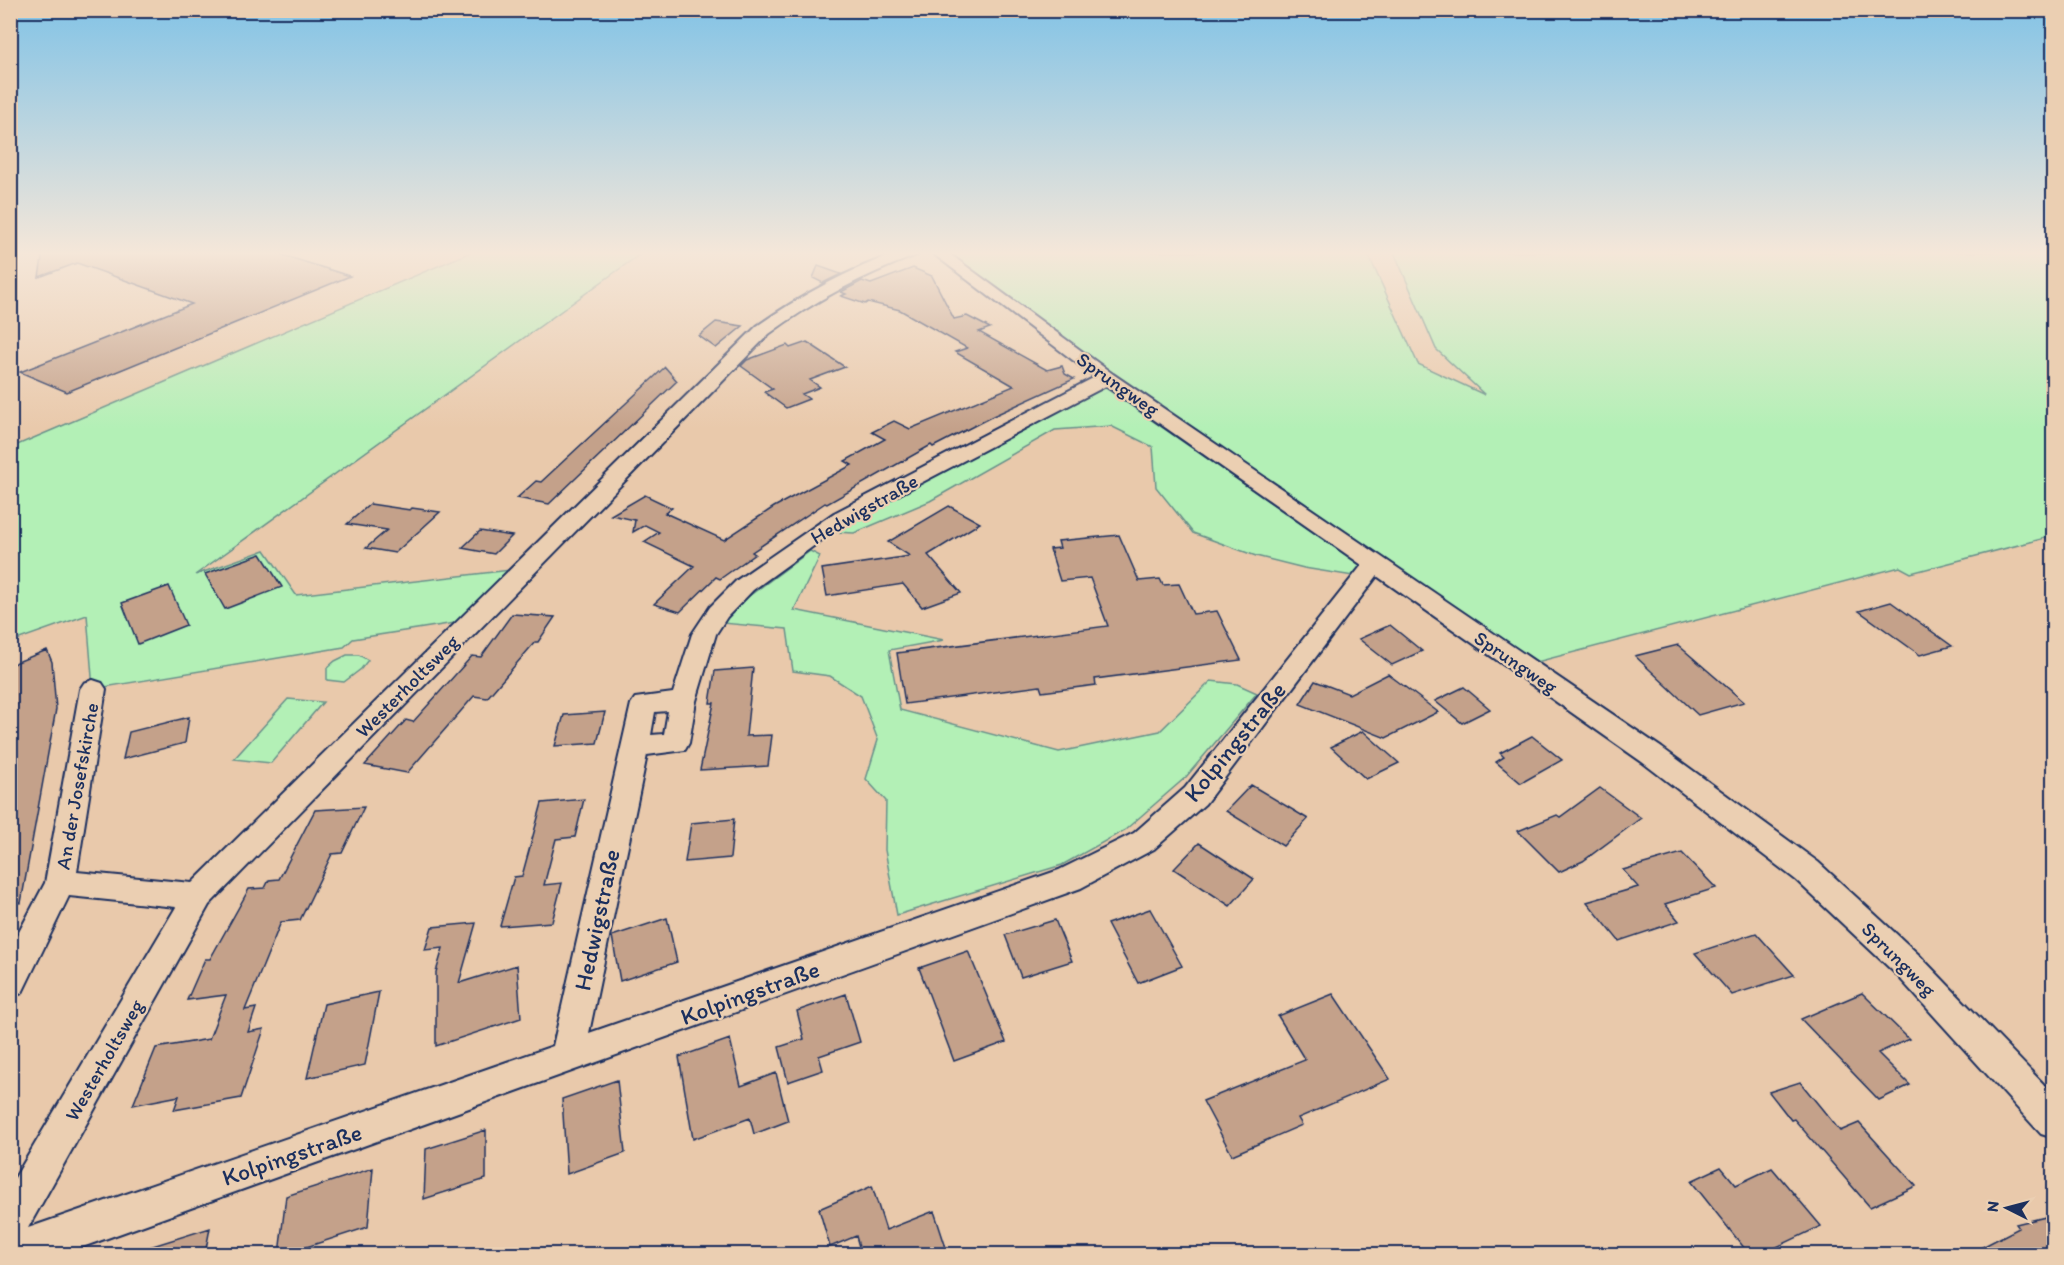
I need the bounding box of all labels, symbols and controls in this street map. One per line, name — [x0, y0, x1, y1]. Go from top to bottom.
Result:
street label: Sprungweg — [1072, 347, 1165, 422]
street label: Hedwigstraße — [806, 469, 922, 549]
street label: Sprungweg — [1470, 625, 1563, 699]
street label: Westerholtsweg — [350, 629, 464, 743]
street label: Kolpingstraße — [1177, 676, 1292, 808]
street label: An der Josefskirche — [51, 701, 103, 871]
street label: Hedwigstraße — [567, 847, 626, 993]
street label: Sprungweg — [1857, 917, 1942, 1002]
street label: Kolpingstraße — [676, 954, 823, 1031]
street label: Westerholtsweg — [60, 994, 149, 1125]
street label: Kolpingstraße — [218, 1117, 366, 1192]
north arrow — [1977, 1178, 2037, 1238]
text: N — [1983, 1200, 2003, 1213]

